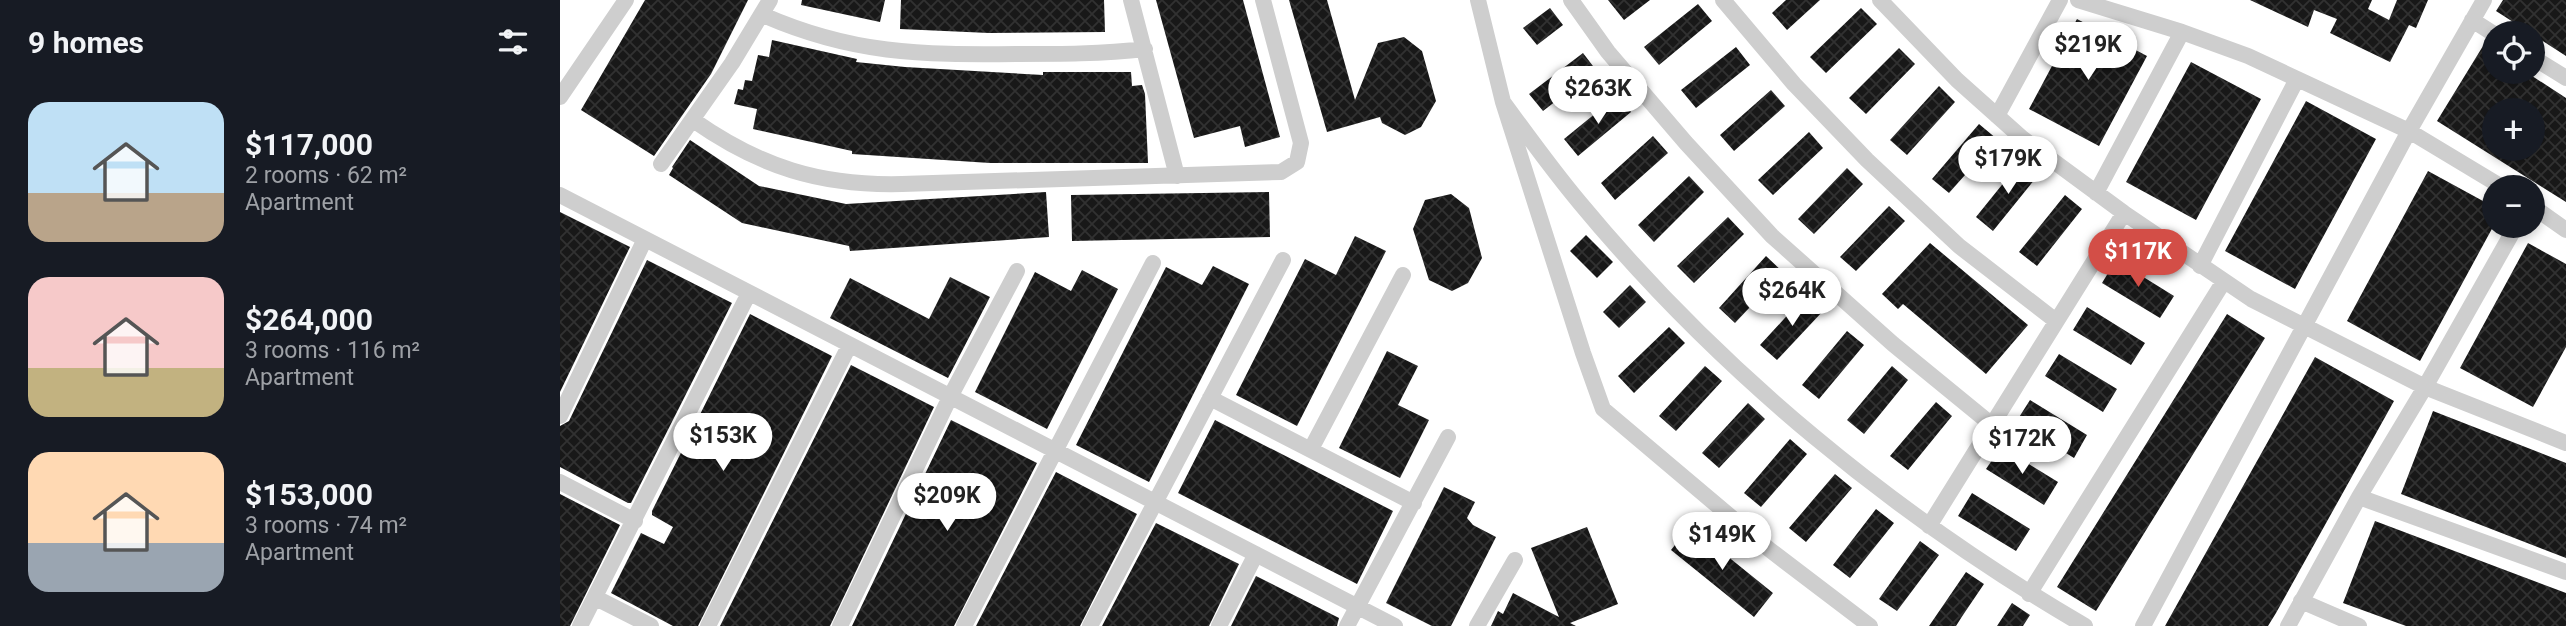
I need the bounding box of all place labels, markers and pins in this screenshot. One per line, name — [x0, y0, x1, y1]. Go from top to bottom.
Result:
pin: $219K — [2039, 22, 2137, 82]
pin: $263K — [1549, 66, 1647, 126]
pin: $179K — [1959, 136, 2057, 196]
pin: $117K — [2089, 230, 2187, 289]
pin: $264K — [1743, 268, 1841, 328]
pin: $153K — [674, 414, 772, 473]
pin: $172K — [1973, 416, 2071, 476]
pin: $209K — [898, 474, 996, 533]
pin: $149K — [1673, 512, 1771, 572]

